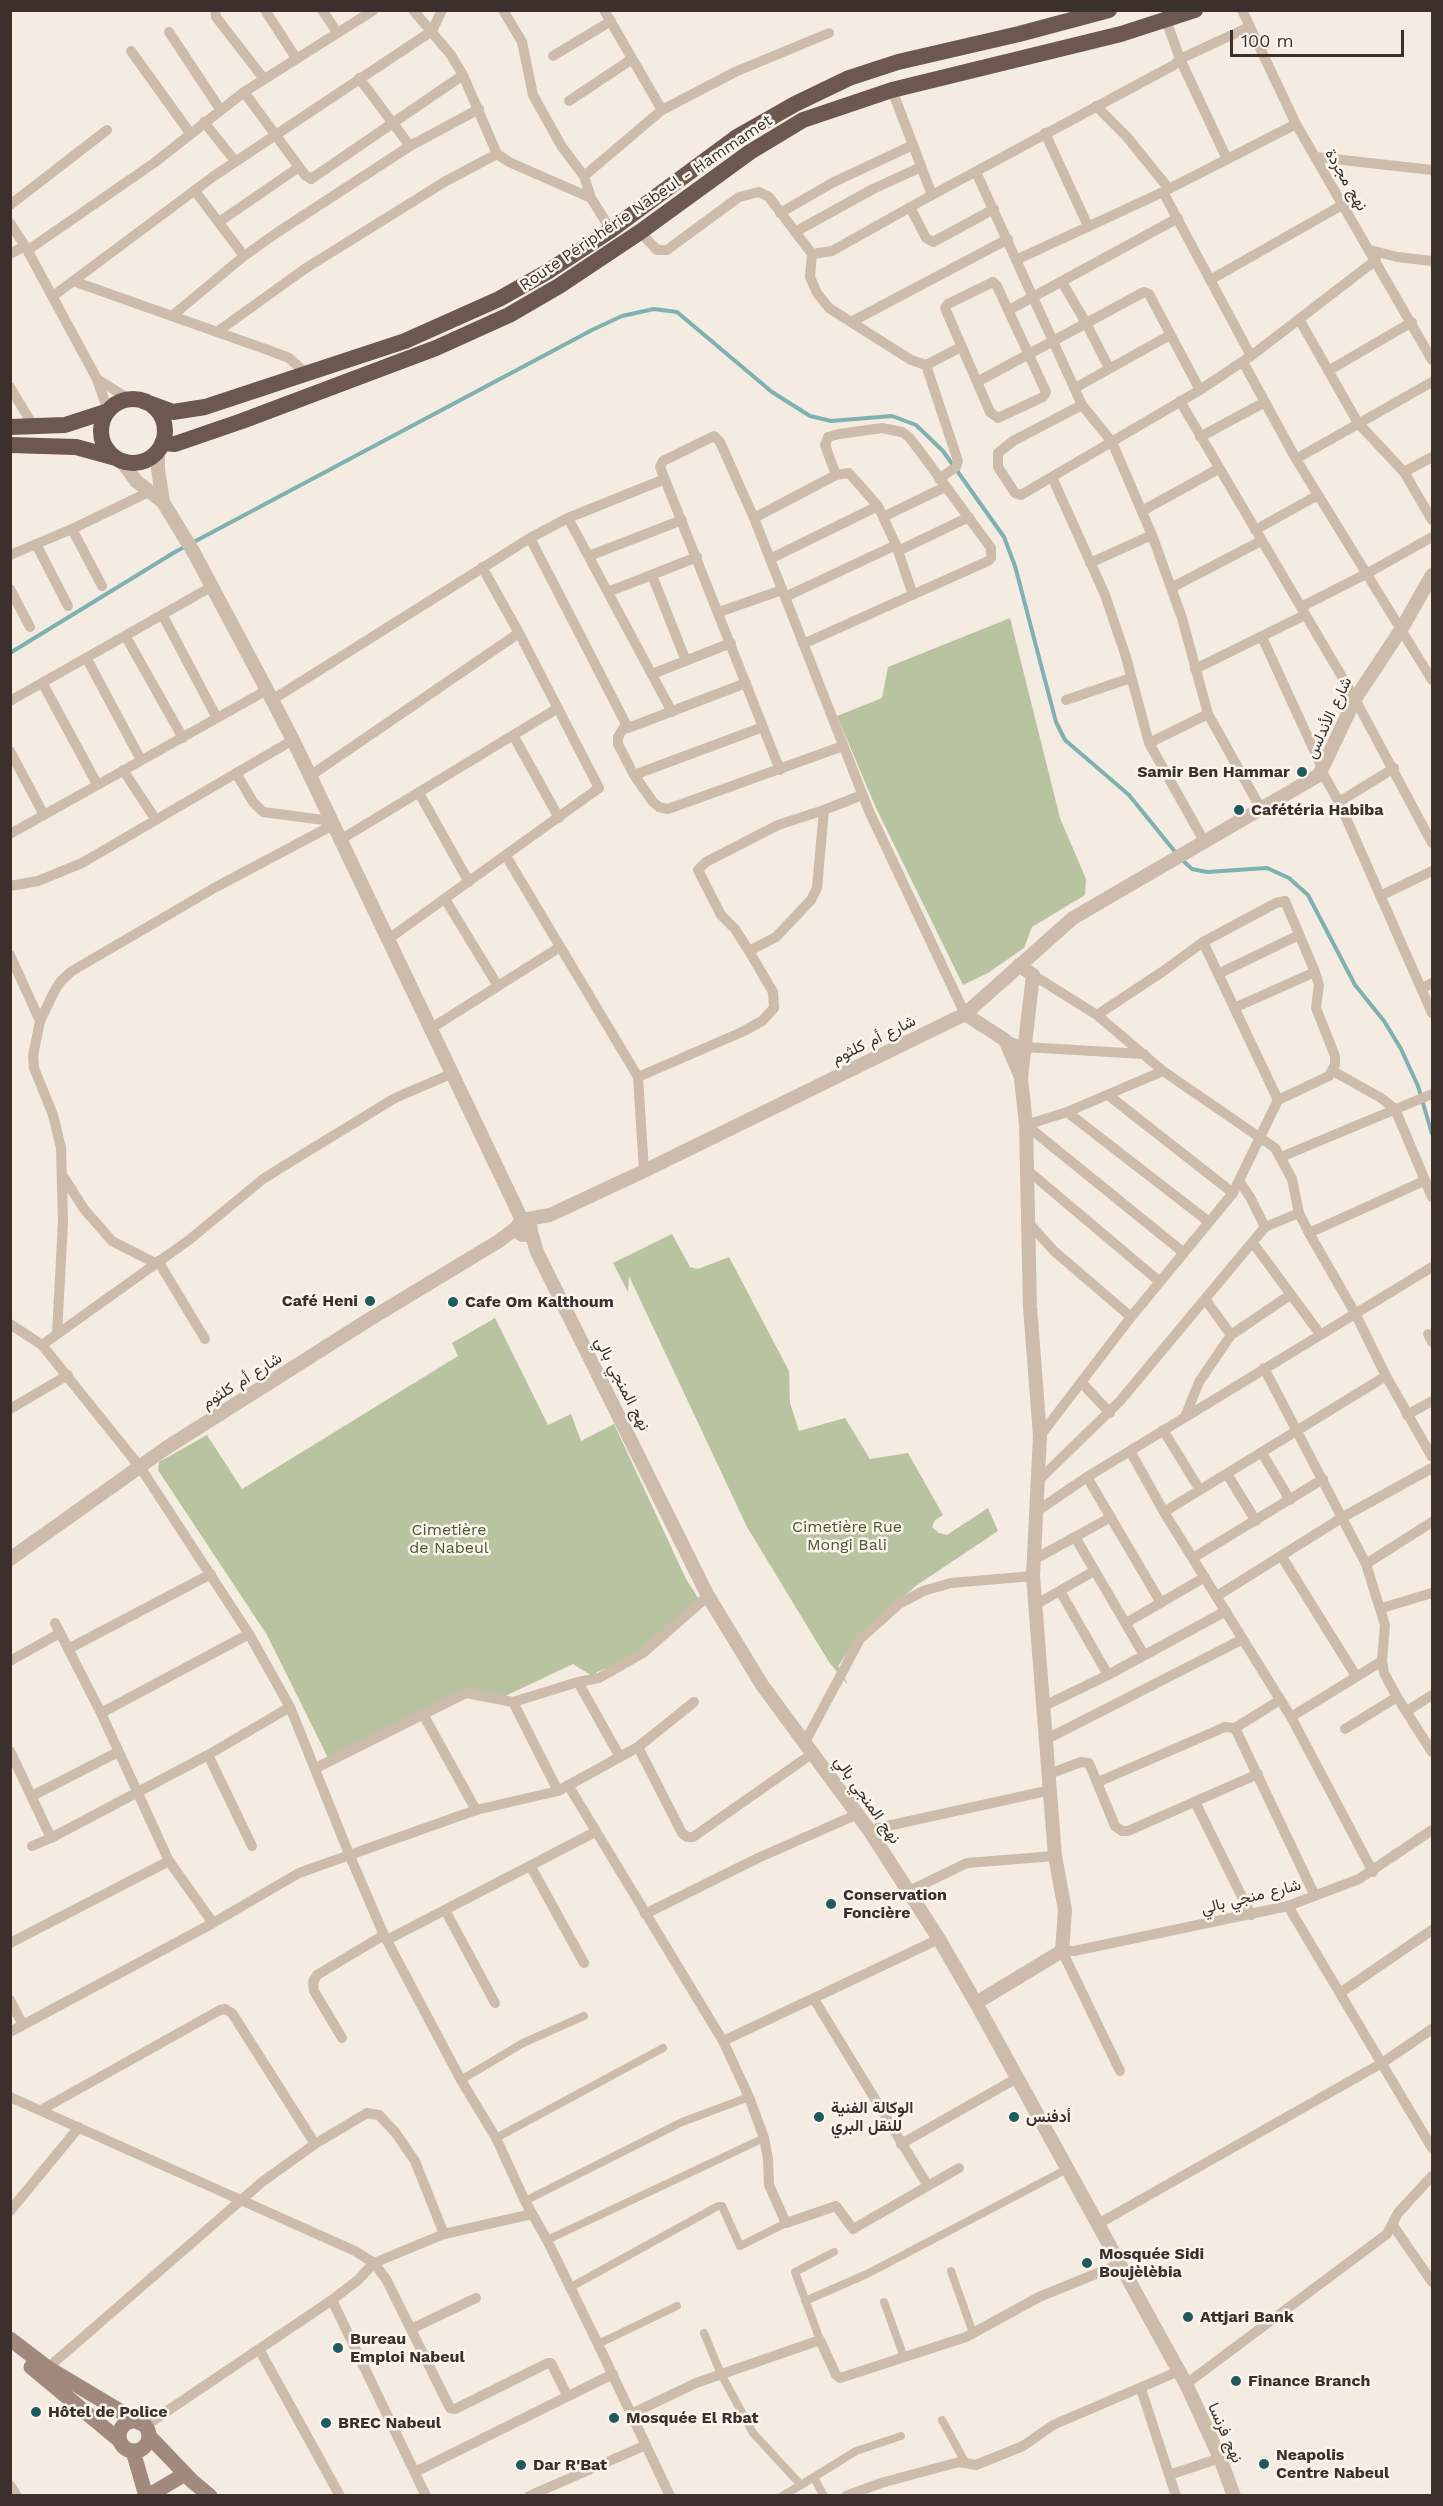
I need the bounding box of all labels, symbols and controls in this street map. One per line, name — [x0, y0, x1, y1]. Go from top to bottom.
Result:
scale bar — [1233, 18, 1407, 56]
text: 100 m — [1241, 30, 1294, 51]
street label: Route Périphérie Nabeul - Hammamet — [516, 111, 776, 295]
street label: نهج مجردة — [1321, 146, 1371, 214]
street label: شارع الأندلس — [1302, 674, 1356, 762]
place label: Samir Ben Hammar — [1137, 762, 1290, 782]
marker: Samir Ben Hammar — [1295, 765, 1309, 779]
place label: Cafétéria Habiba — [1251, 800, 1383, 820]
marker: Cafétéria Habiba — [1232, 803, 1246, 817]
street label: شارع أم كلثوم — [829, 1011, 919, 1069]
place label: Café Heni — [282, 1291, 358, 1311]
place label: Cafe Om Kalthoum — [465, 1292, 614, 1312]
marker: Café Heni — [363, 1294, 377, 1308]
marker: Cafe Om Kalthoum — [446, 1295, 460, 1309]
street label: نهج المنجي بالي — [590, 1334, 654, 1434]
street label: شارع أم كلثوم — [198, 1349, 286, 1413]
park label: Cimetière Rue Mongi Bali — [792, 1517, 902, 1555]
park label: Cimetière de Nabeul — [409, 1520, 489, 1558]
street label: نهج المنجي بالي — [830, 1753, 904, 1847]
street label: شارع منجي بالي — [1199, 1875, 1303, 1919]
place label: Conservation Foncière — [843, 1885, 947, 1923]
marker: Conservation Foncière — [824, 1897, 838, 1911]
place label: الوكالة الفنية للنقل البري — [831, 2098, 913, 2136]
place label: أدفنس — [1026, 2107, 1071, 2127]
marker: الوكالة الفنية للنقل البري — [812, 2110, 826, 2124]
marker: أدفنس — [1007, 2110, 1021, 2124]
place label: Mosquée Sidi Boujèlèbia — [1099, 2244, 1204, 2282]
marker: Mosquée Sidi Boujèlèbia — [1080, 2256, 1094, 2270]
place label: Attjari Bank — [1200, 2307, 1294, 2327]
marker: Attjari Bank — [1181, 2310, 1195, 2324]
place label: Bureau Emploi Nabeul — [350, 2329, 465, 2367]
marker: Bureau Emploi Nabeul — [331, 2341, 345, 2355]
place label: Finance Branch — [1248, 2371, 1370, 2391]
marker: Finance Branch — [1229, 2374, 1243, 2388]
street label: نهج فرنسا — [1203, 2400, 1247, 2466]
place label: Hôtel de Police — [48, 2402, 168, 2422]
marker: Hôtel de Police — [29, 2405, 43, 2419]
place label: Mosquée El Rbat — [626, 2408, 758, 2428]
marker: Mosquée El Rbat — [607, 2411, 621, 2425]
place label: BREC Nabeul — [338, 2413, 441, 2433]
marker: BREC Nabeul — [319, 2416, 333, 2430]
place label: Neapolis Centre Nabeul — [1276, 2445, 1389, 2483]
place label: Dar R'Bat — [533, 2455, 607, 2475]
marker: Neapolis Centre Nabeul — [1257, 2457, 1271, 2471]
marker: Dar R'Bat — [514, 2458, 528, 2472]

